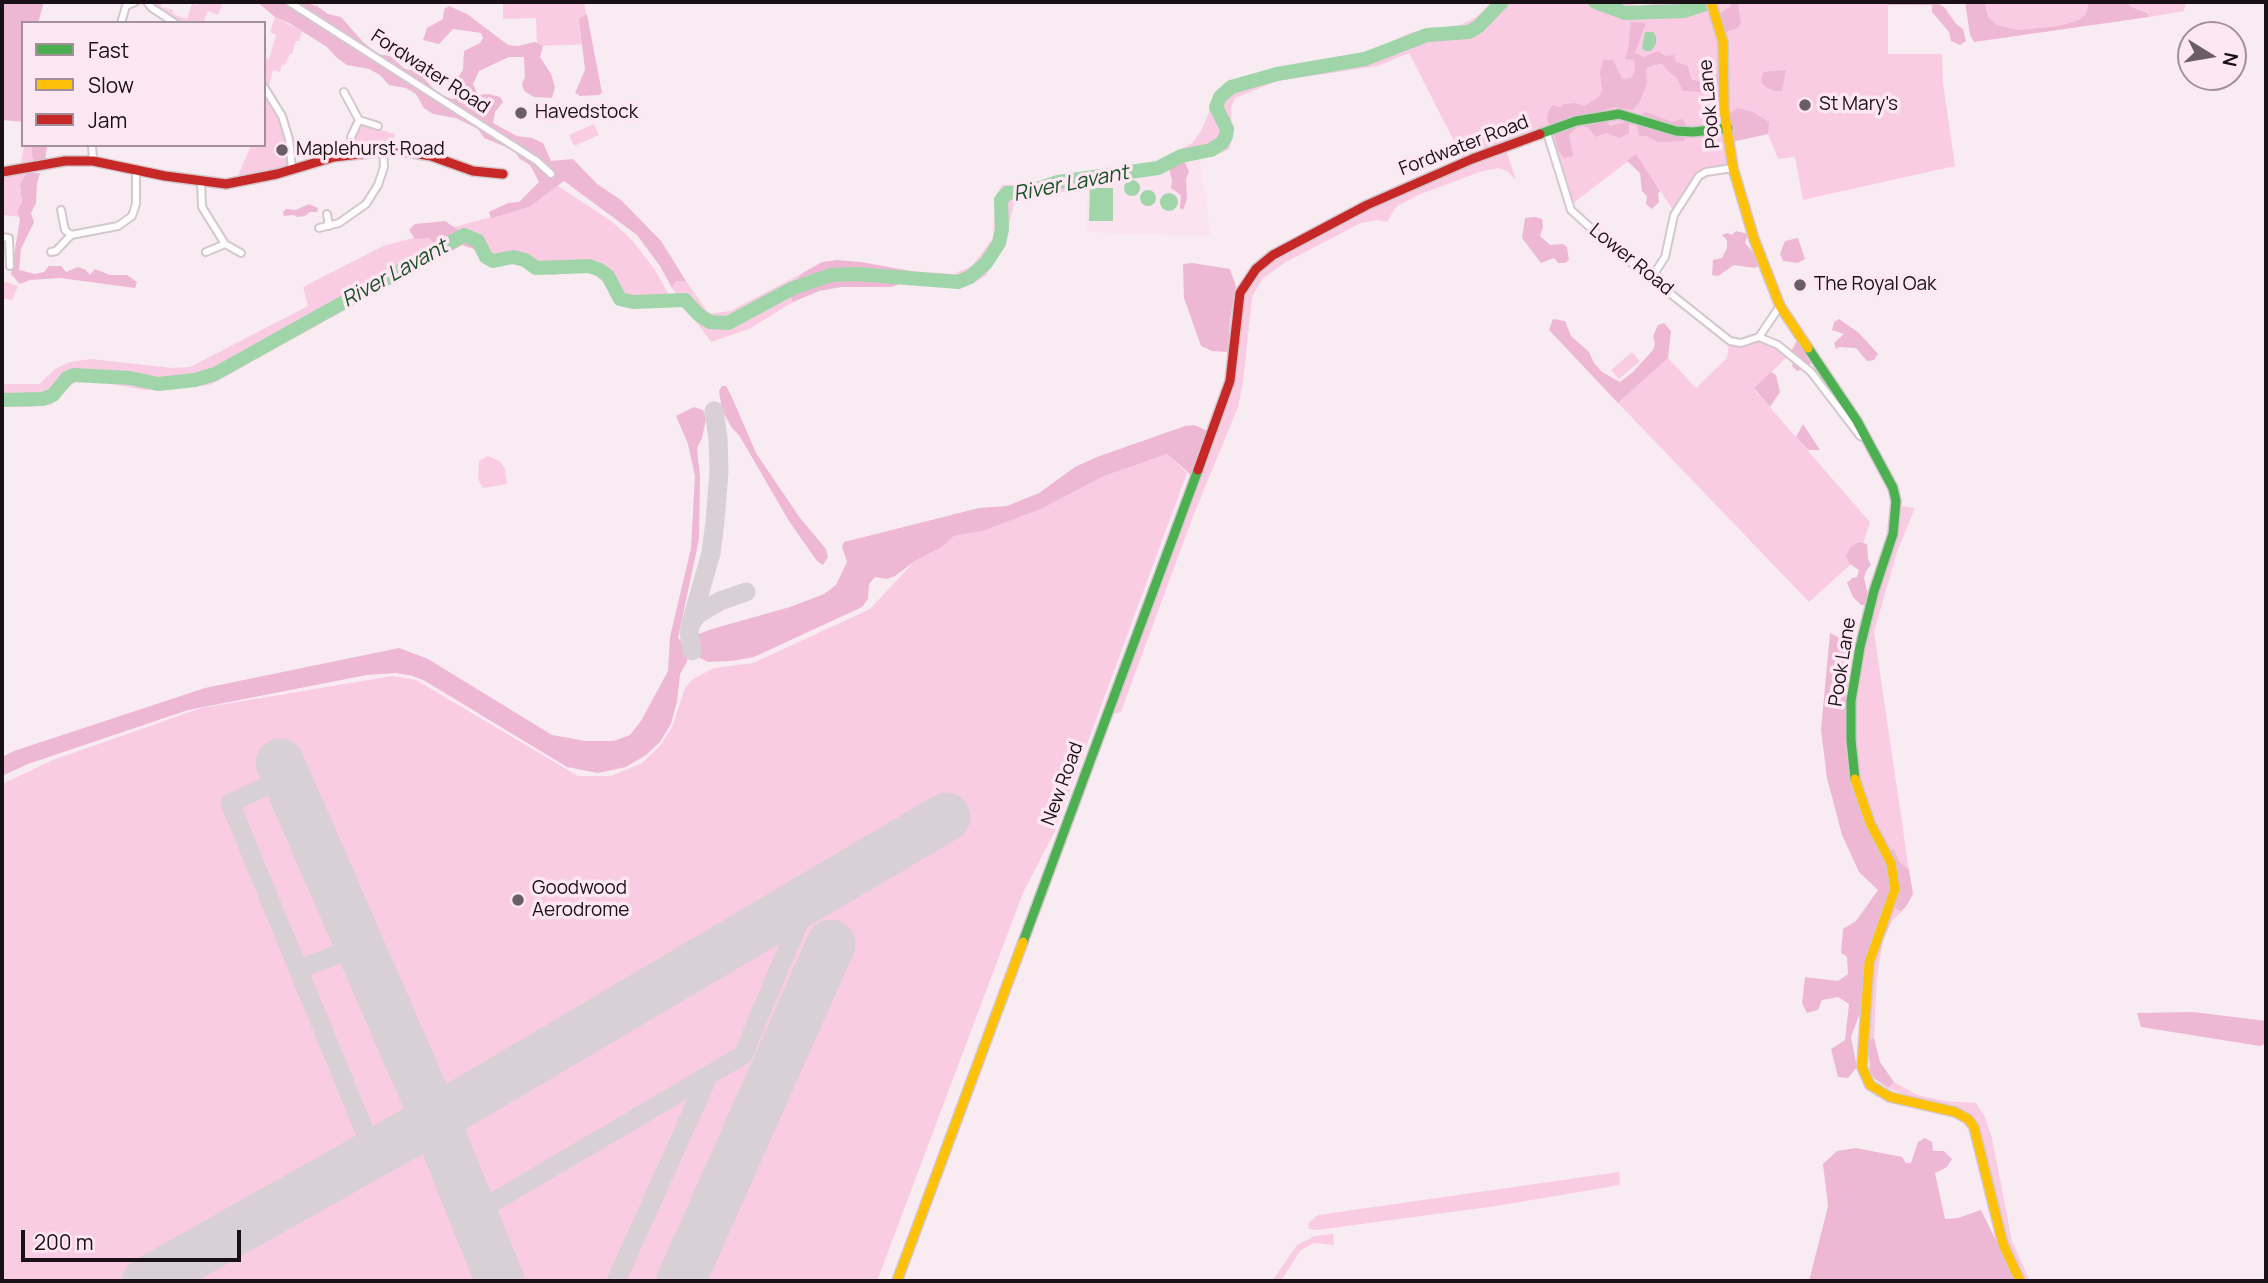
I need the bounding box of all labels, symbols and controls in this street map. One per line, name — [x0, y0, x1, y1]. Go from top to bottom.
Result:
legend — [21, 21, 266, 147]
north arrow — [2177, 21, 2247, 91]
street label: Fordwater Road — [366, 25, 494, 119]
text: Fast — [88, 36, 129, 64]
text: N — [2217, 50, 2245, 69]
street label: Pook Lane — [1695, 58, 1725, 150]
text: Slow — [88, 71, 134, 99]
place label: St Mary's — [1819, 94, 1898, 116]
marker: St Mary's — [1797, 97, 1813, 113]
place label: Havedstock — [535, 102, 638, 124]
marker: Havedstock — [513, 105, 529, 121]
text: Jam — [88, 106, 127, 134]
street label: Fordwater Road — [1396, 111, 1532, 181]
place label: Maplehurst Road — [296, 139, 445, 161]
marker: Maplehurst Road — [274, 142, 290, 158]
water label: River Lavant — [1011, 160, 1131, 208]
street label: Lower Road — [1584, 219, 1678, 301]
water label: River Lavant — [338, 235, 452, 313]
place label: The Royal Oak — [1814, 274, 1937, 296]
marker: The Royal Oak — [1792, 277, 1808, 293]
street label: Pook Lane — [1825, 616, 1861, 708]
street label: New Road — [1037, 739, 1089, 829]
place label: Goodwood Aerodrome — [532, 878, 629, 922]
marker: Goodwood Aerodrome — [510, 892, 526, 908]
scale bar — [24, 1216, 245, 1260]
text: 200 m — [34, 1228, 94, 1256]

